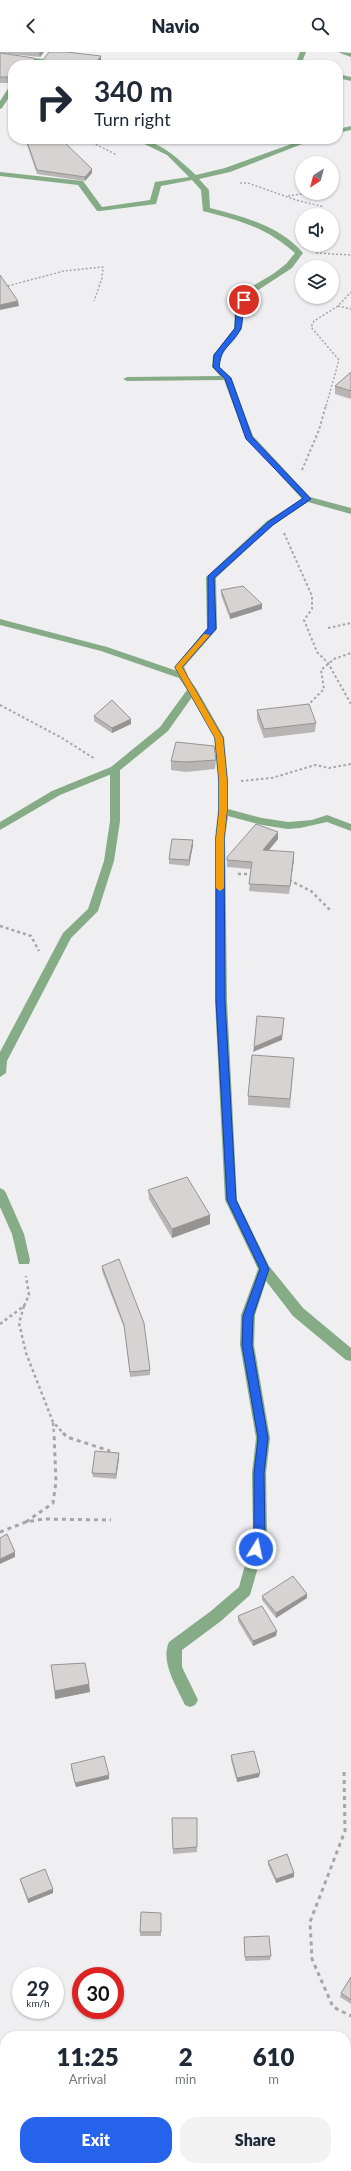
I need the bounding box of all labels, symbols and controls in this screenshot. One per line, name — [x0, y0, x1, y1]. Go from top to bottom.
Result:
icon: back — [20, 15, 42, 37]
text: Navio — [152, 15, 199, 37]
icon: search — [309, 15, 331, 37]
text: 340 m — [94, 74, 173, 108]
icon: right — [28, 76, 80, 128]
text: Turn right — [94, 108, 171, 130]
north arrow — [295, 156, 339, 200]
map controls — [295, 156, 339, 304]
button: sound — [295, 208, 339, 252]
button: layers — [295, 260, 339, 304]
pin — [227, 283, 261, 317]
icon: arrive — [233, 289, 255, 311]
position arrow — [235, 1528, 277, 1570]
speed limit sign: 30 — [72, 1967, 124, 2019]
text: 29 — [26, 1976, 50, 2000]
text: km/h — [26, 1997, 50, 2009]
text: 11:25 — [57, 2042, 119, 2071]
text: 2 — [179, 2042, 193, 2071]
text: 610 — [253, 2042, 294, 2071]
text: Arrival — [69, 2071, 106, 2087]
text: min — [175, 2071, 196, 2087]
text: m — [268, 2071, 279, 2087]
button: Exit — [20, 2117, 172, 2163]
button: Share — [180, 2117, 331, 2163]

